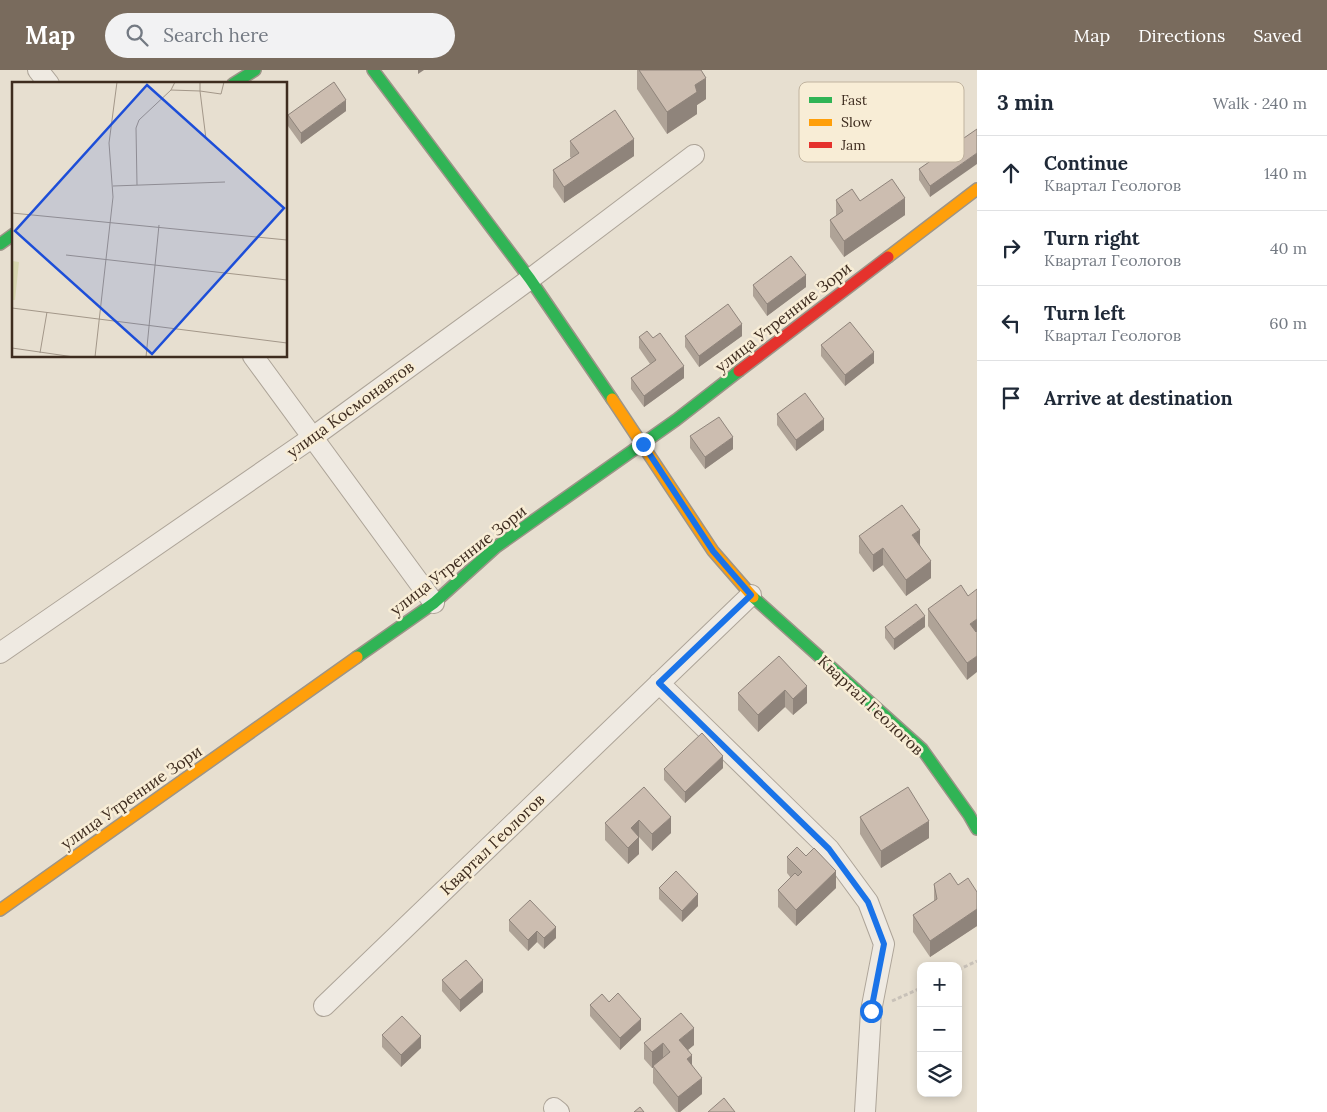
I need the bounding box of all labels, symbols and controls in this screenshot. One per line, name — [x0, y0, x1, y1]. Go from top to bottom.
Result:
search box — [105, 13, 455, 58]
text: Map — [25, 20, 75, 51]
icon: search — [123, 21, 151, 49]
text: Search here — [163, 23, 269, 47]
text: Map — [1074, 24, 1110, 47]
text: Directions — [1138, 24, 1225, 47]
text: Saved — [1253, 24, 1302, 47]
inset map — [12, 82, 288, 358]
legend — [799, 82, 964, 162]
text: 3 min — [997, 89, 1054, 116]
text: Fast — [841, 91, 868, 109]
text: Walk · 240 m — [1213, 93, 1307, 113]
text: Slow — [841, 113, 873, 131]
text: Jam — [840, 136, 866, 154]
text: Continue — [1044, 151, 1128, 175]
icon: ahead — [997, 159, 1025, 187]
text: 140 m — [1264, 163, 1307, 183]
text: Квартал Геологов — [1044, 175, 1181, 195]
text: Turn right — [1044, 226, 1140, 250]
icon: right — [997, 234, 1025, 262]
text: 40 m — [1270, 238, 1307, 258]
text: Квартал Геологов — [1044, 250, 1181, 270]
street label: улица Утренние Зори — [711, 257, 855, 377]
text: Turn left — [1044, 301, 1125, 325]
icon: left — [997, 309, 1025, 337]
text: 60 m — [1269, 313, 1307, 333]
text: Квартал Геологов — [1044, 325, 1181, 345]
street label: улица Космонавтов — [283, 356, 417, 462]
icon: arrive — [997, 384, 1025, 412]
text: Arrive at destination — [1044, 386, 1233, 410]
route end — [632, 433, 655, 456]
street label: улица Утренние Зори — [386, 500, 530, 620]
street label: Квартал Геологов — [814, 651, 928, 759]
street label: улица Утренние Зори — [57, 741, 205, 853]
street label: Квартал Геологов — [436, 789, 548, 899]
map controls — [917, 962, 962, 1097]
button: + — [917, 962, 962, 1007]
route start — [860, 1000, 883, 1023]
button: − — [917, 1007, 962, 1052]
button: layers — [917, 1052, 962, 1097]

